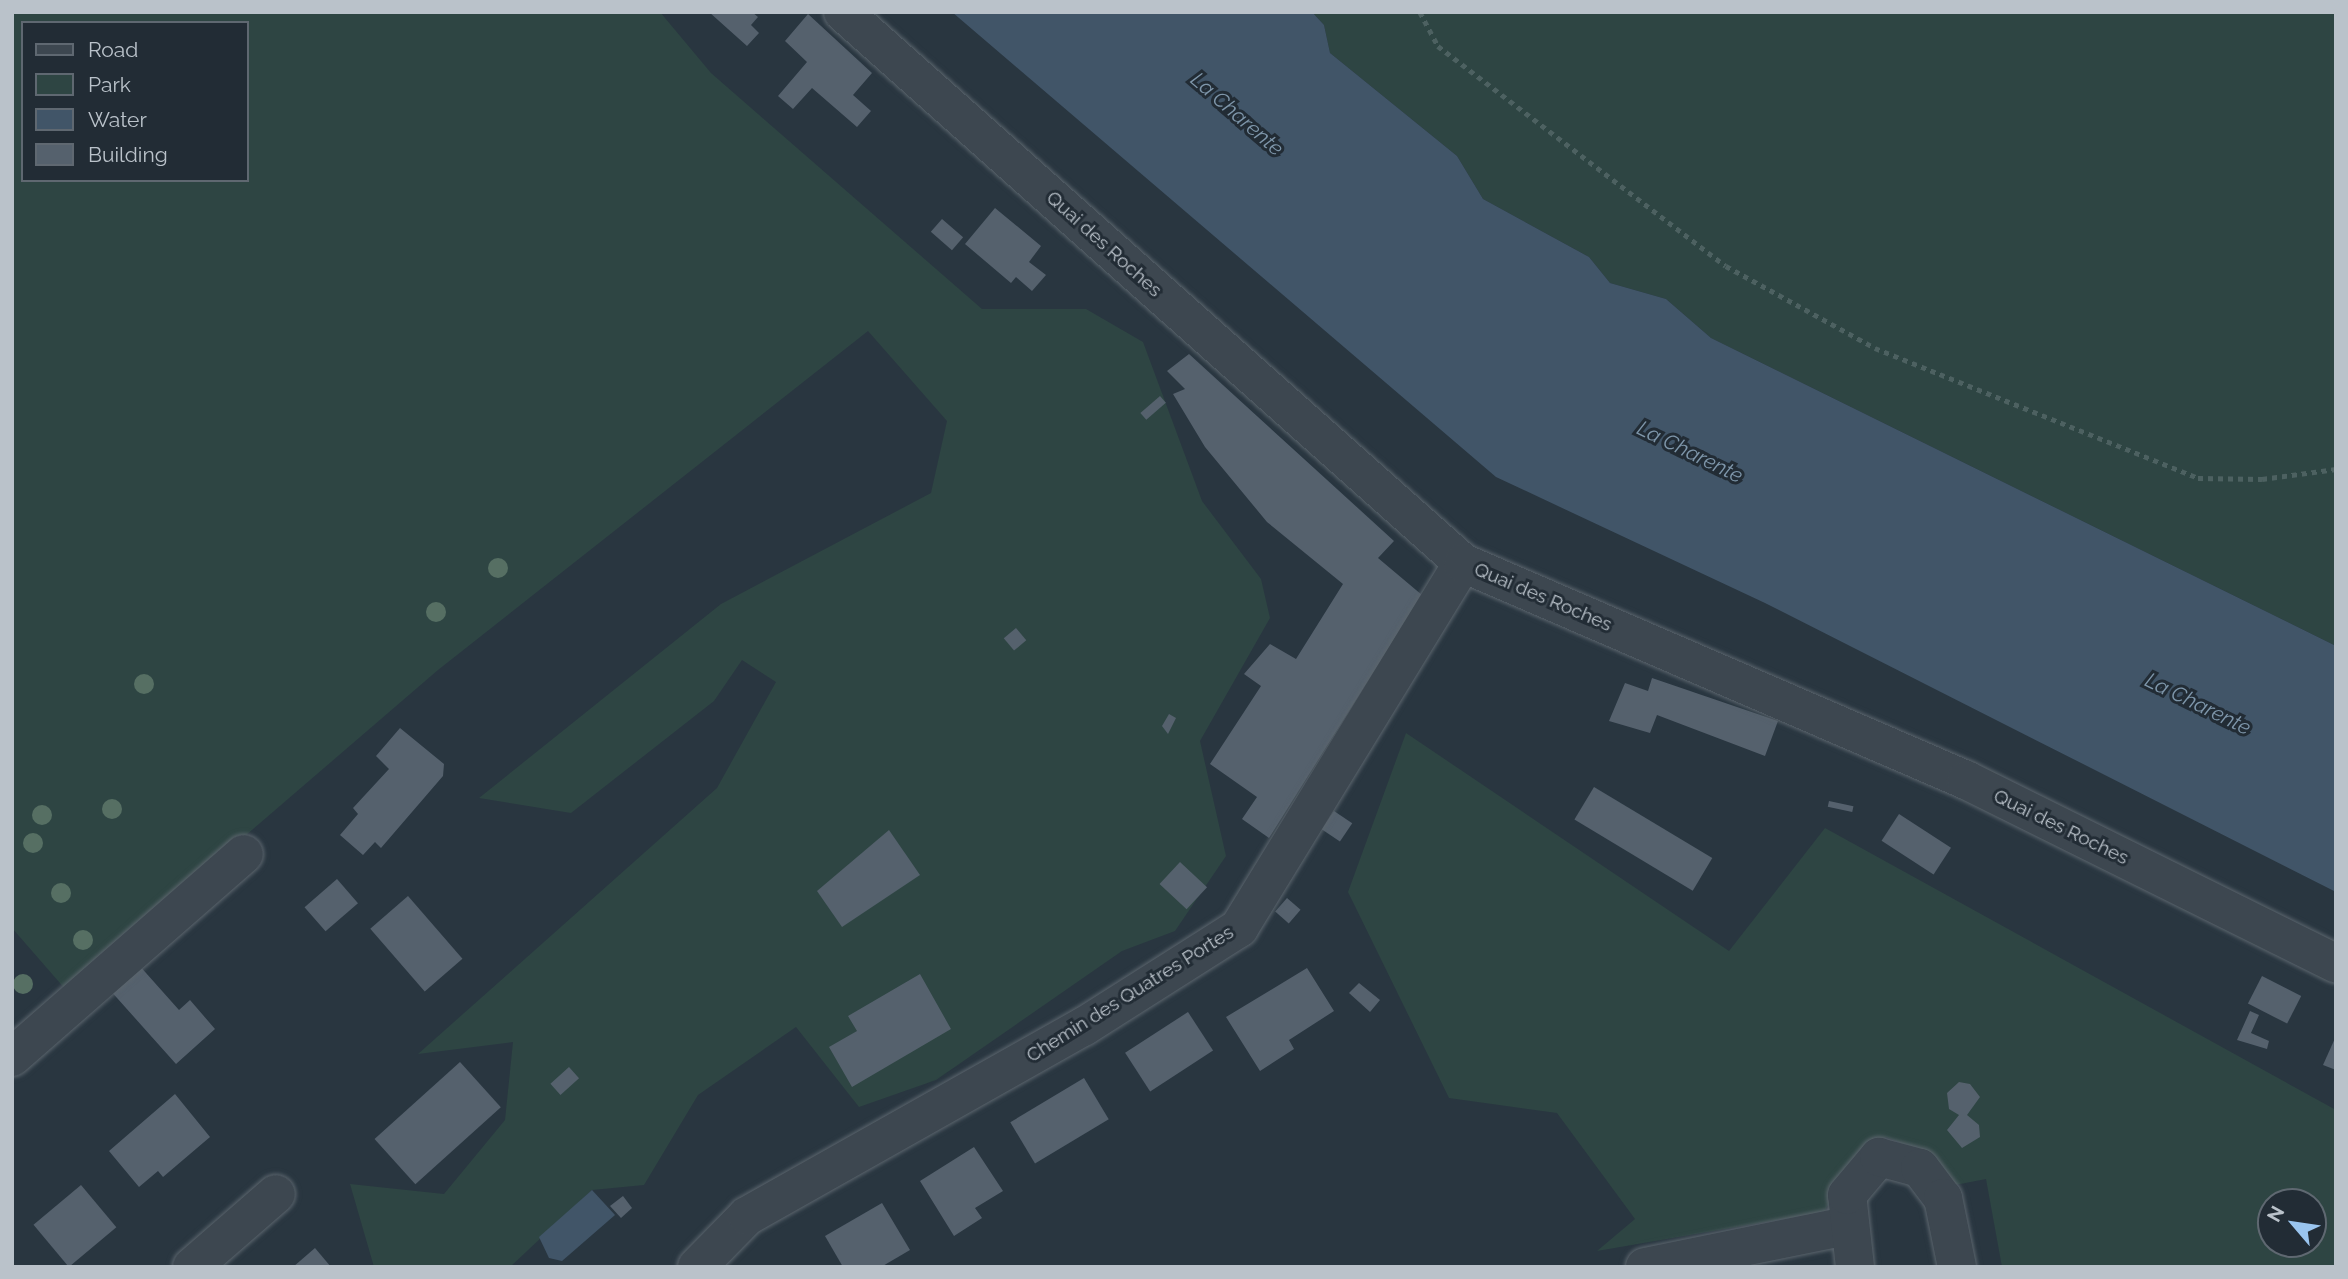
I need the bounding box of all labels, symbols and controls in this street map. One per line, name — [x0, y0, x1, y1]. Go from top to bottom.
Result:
legend — [21, 21, 248, 182]
text: Road — [88, 37, 138, 62]
water label: La Charente — [1185, 67, 1289, 161]
text: Park — [88, 72, 131, 97]
text: Water — [88, 107, 147, 132]
text: Building — [88, 142, 168, 167]
street label: Quai des Roches — [1042, 186, 1166, 302]
water label: La Charente — [1633, 416, 1747, 488]
street label: Quai des Roches — [1471, 558, 1615, 636]
water label: La Charente — [2141, 668, 2255, 740]
street label: Quai des Roches — [1990, 785, 2132, 869]
street label: Chemin des Quatres Portes — [1022, 921, 1238, 1067]
north arrow — [2257, 1188, 2327, 1258]
text: N — [2262, 1202, 2289, 1225]

